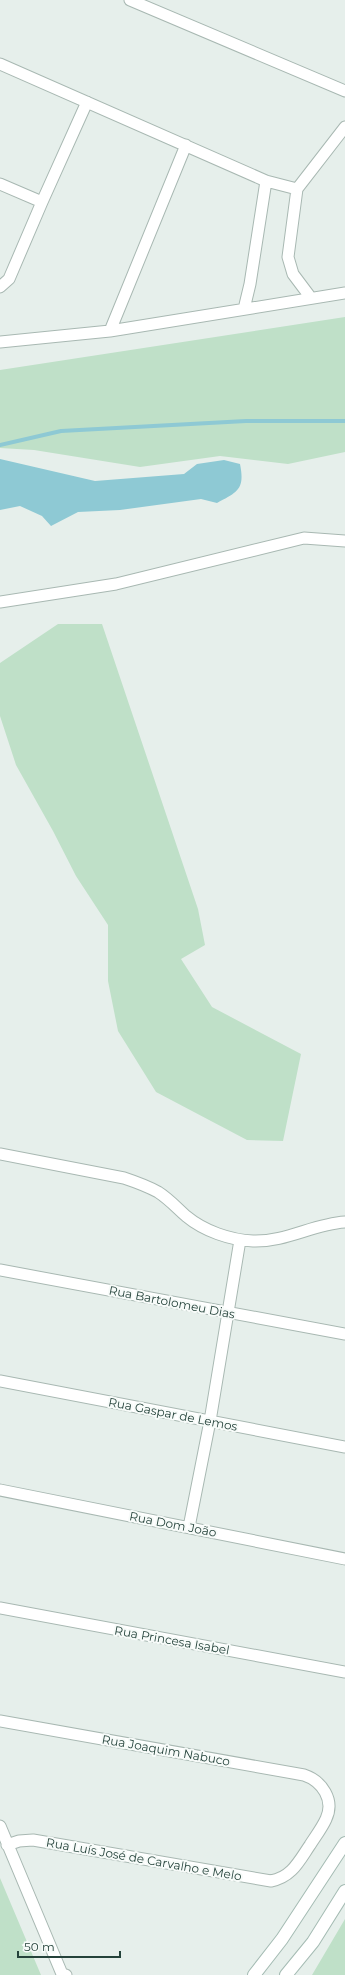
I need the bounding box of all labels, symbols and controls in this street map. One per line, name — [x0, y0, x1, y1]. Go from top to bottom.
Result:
street label: Rua Bartolomeu Dias — [108, 1282, 237, 1322]
street label: Rua Gaspar de Lemos — [107, 1394, 239, 1434]
street label: Rua Dom João — [128, 1508, 218, 1540]
street label: Rua Princesa Isabel — [113, 1622, 231, 1658]
street label: Rua Joaquim Nabuco — [101, 1731, 231, 1769]
street label: Rua Luís José de Carvalho e Melo — [45, 1834, 243, 1884]
scale bar — [18, 1933, 120, 1959]
text: 50 m — [24, 1939, 55, 1954]

